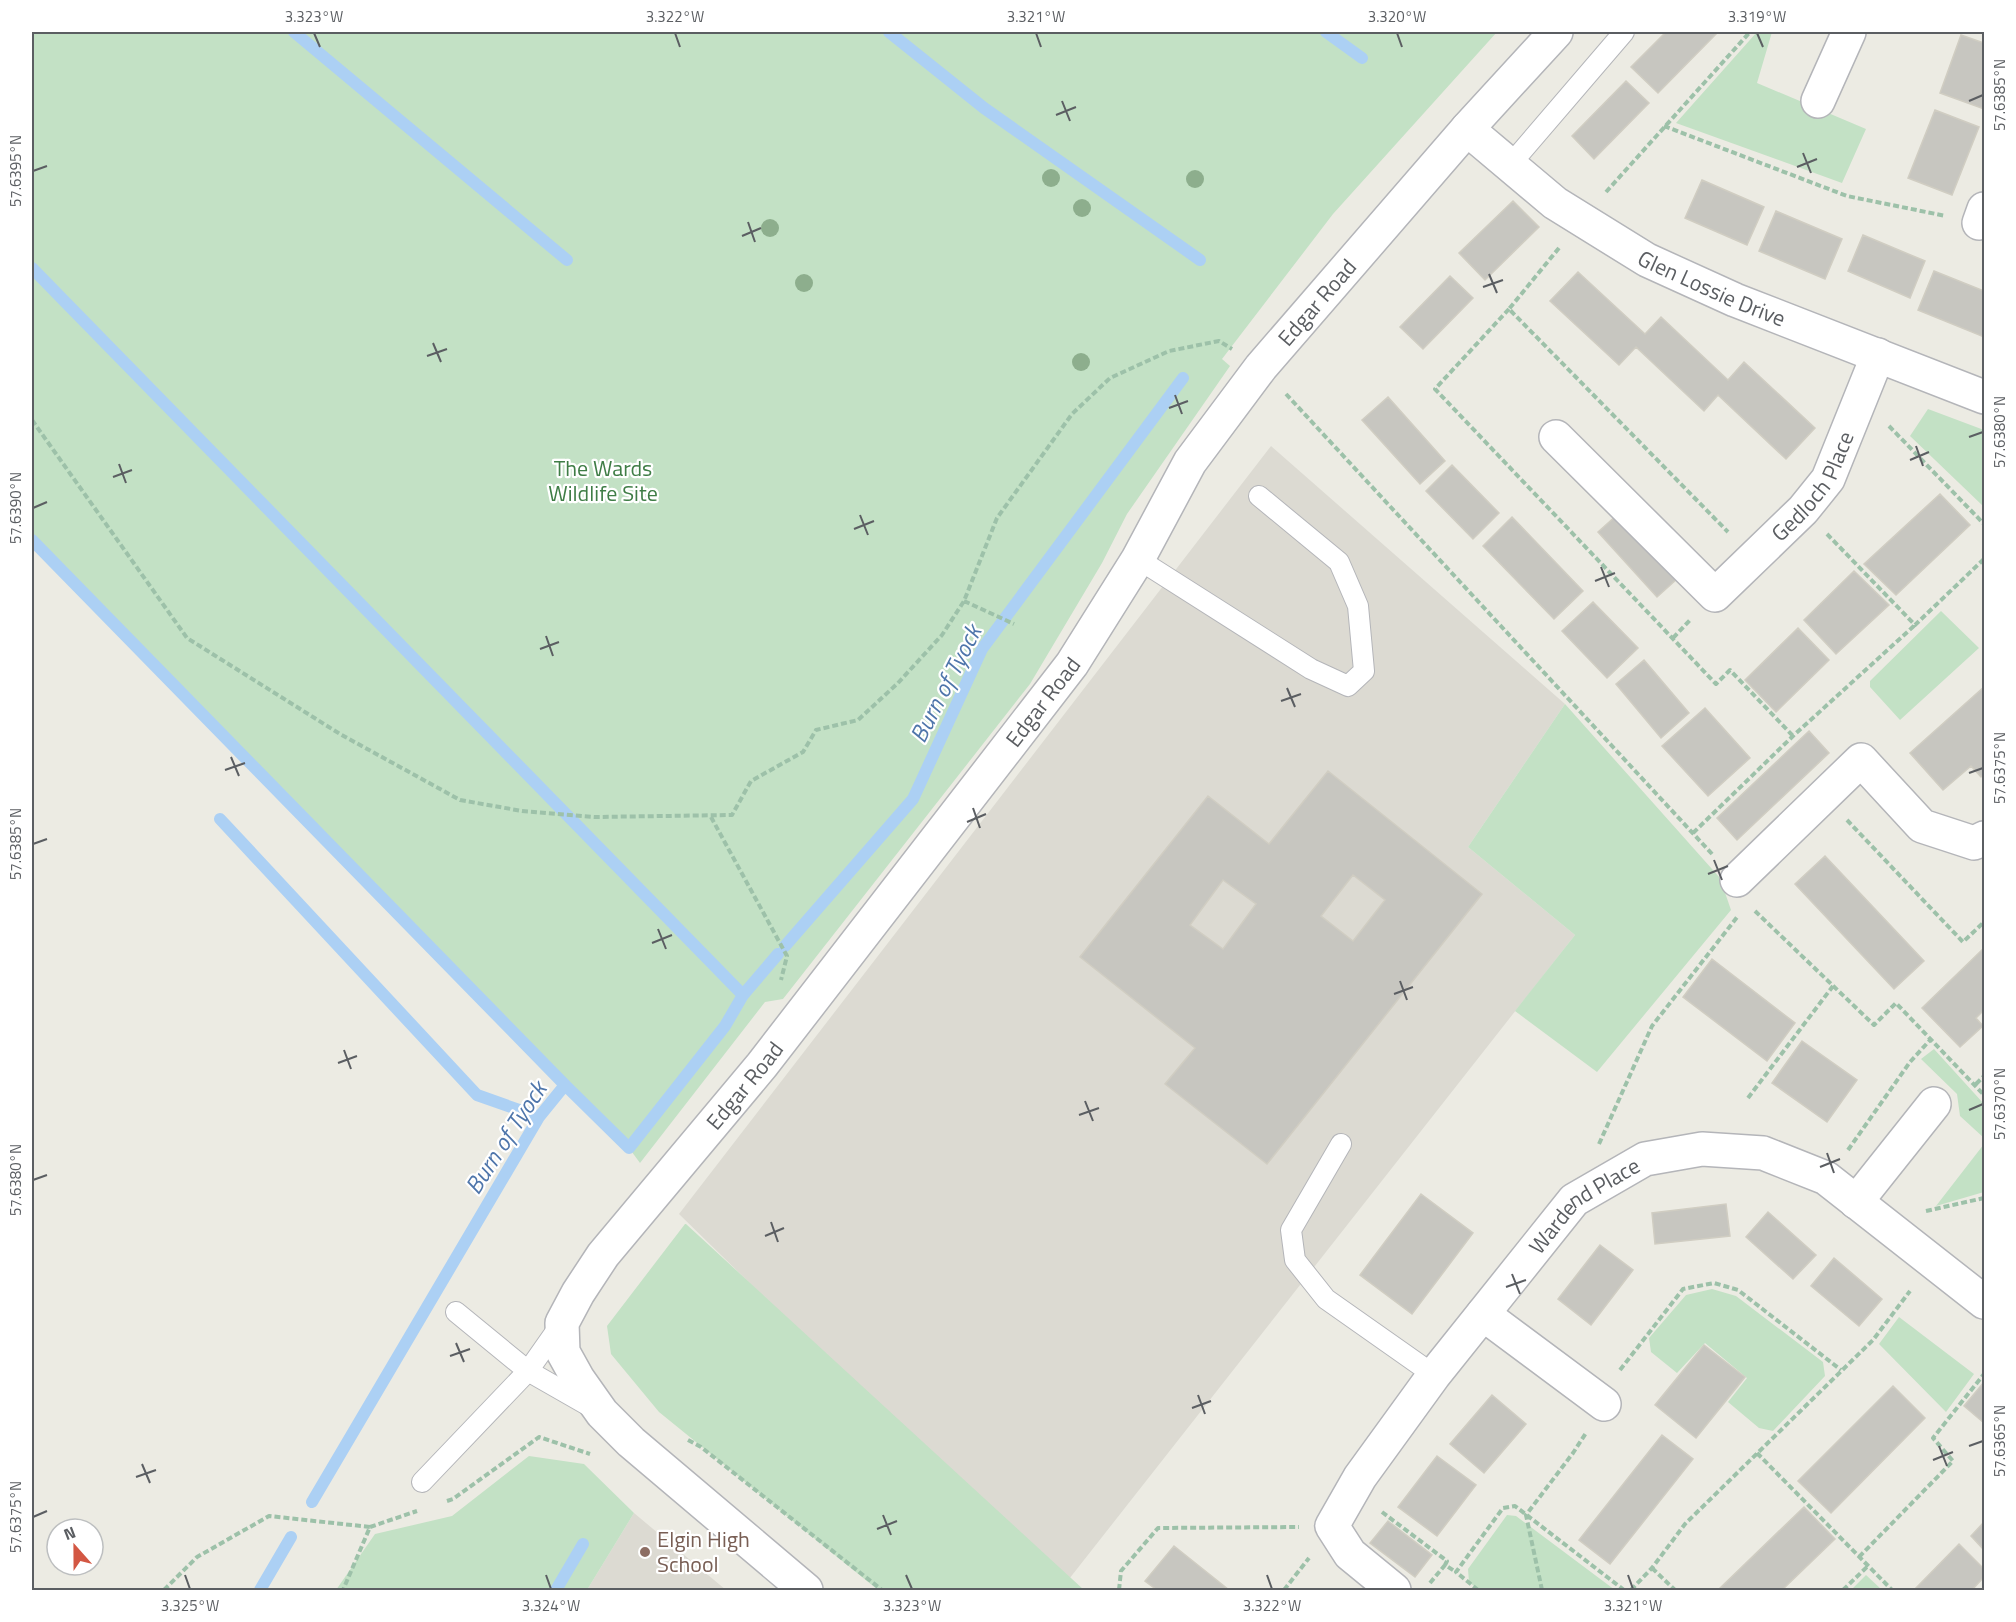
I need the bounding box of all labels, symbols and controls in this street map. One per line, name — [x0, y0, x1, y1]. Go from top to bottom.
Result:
text: 3.323°W — [285, 5, 343, 28]
text: 3.322°W — [646, 5, 704, 28]
text: 3.321°W — [1007, 5, 1065, 28]
text: 3.320°W — [1368, 5, 1426, 28]
text: 3.319°W — [1728, 5, 1786, 28]
text: 57.6385°N — [1988, 59, 2011, 131]
text: 57.6395°N — [4, 135, 27, 207]
street label: Glen Lossie Drive — [1631, 241, 1791, 335]
street label: Edgar Road — [1269, 251, 1365, 354]
text: 57.6380°N — [1988, 396, 2011, 468]
street label: Gedloch Place — [1763, 426, 1863, 549]
park label: The Wards Wildlife Site — [548, 451, 658, 510]
text: 57.6390°N — [4, 472, 27, 544]
water label: Burn of Tyock — [900, 615, 992, 749]
street label: Edgar Road — [997, 649, 1089, 754]
text: 57.6375°N — [1988, 732, 2011, 804]
text: 57.6385°N — [4, 808, 27, 880]
street label: Edgar Road — [698, 1034, 791, 1137]
text: 57.6370°N — [1988, 1068, 2011, 1140]
water label: Burn of Tyock — [455, 1071, 557, 1201]
text: 57.6380°N — [4, 1144, 27, 1216]
street label: Wardend Place — [1520, 1149, 1646, 1261]
text: 57.6365°N — [1988, 1405, 2011, 1477]
text: 57.6375°N — [4, 1481, 27, 1553]
north arrow — [45, 1517, 105, 1577]
text: N — [60, 1520, 79, 1546]
place label: Elgin High School — [657, 1522, 750, 1581]
marker: Elgin High School — [638, 1545, 652, 1559]
text: 3.325°W — [161, 1594, 219, 1617]
text: 3.324°W — [522, 1594, 580, 1617]
text: 3.323°W — [883, 1594, 941, 1617]
text: 3.322°W — [1243, 1594, 1301, 1617]
text: 3.321°W — [1604, 1594, 1662, 1617]

